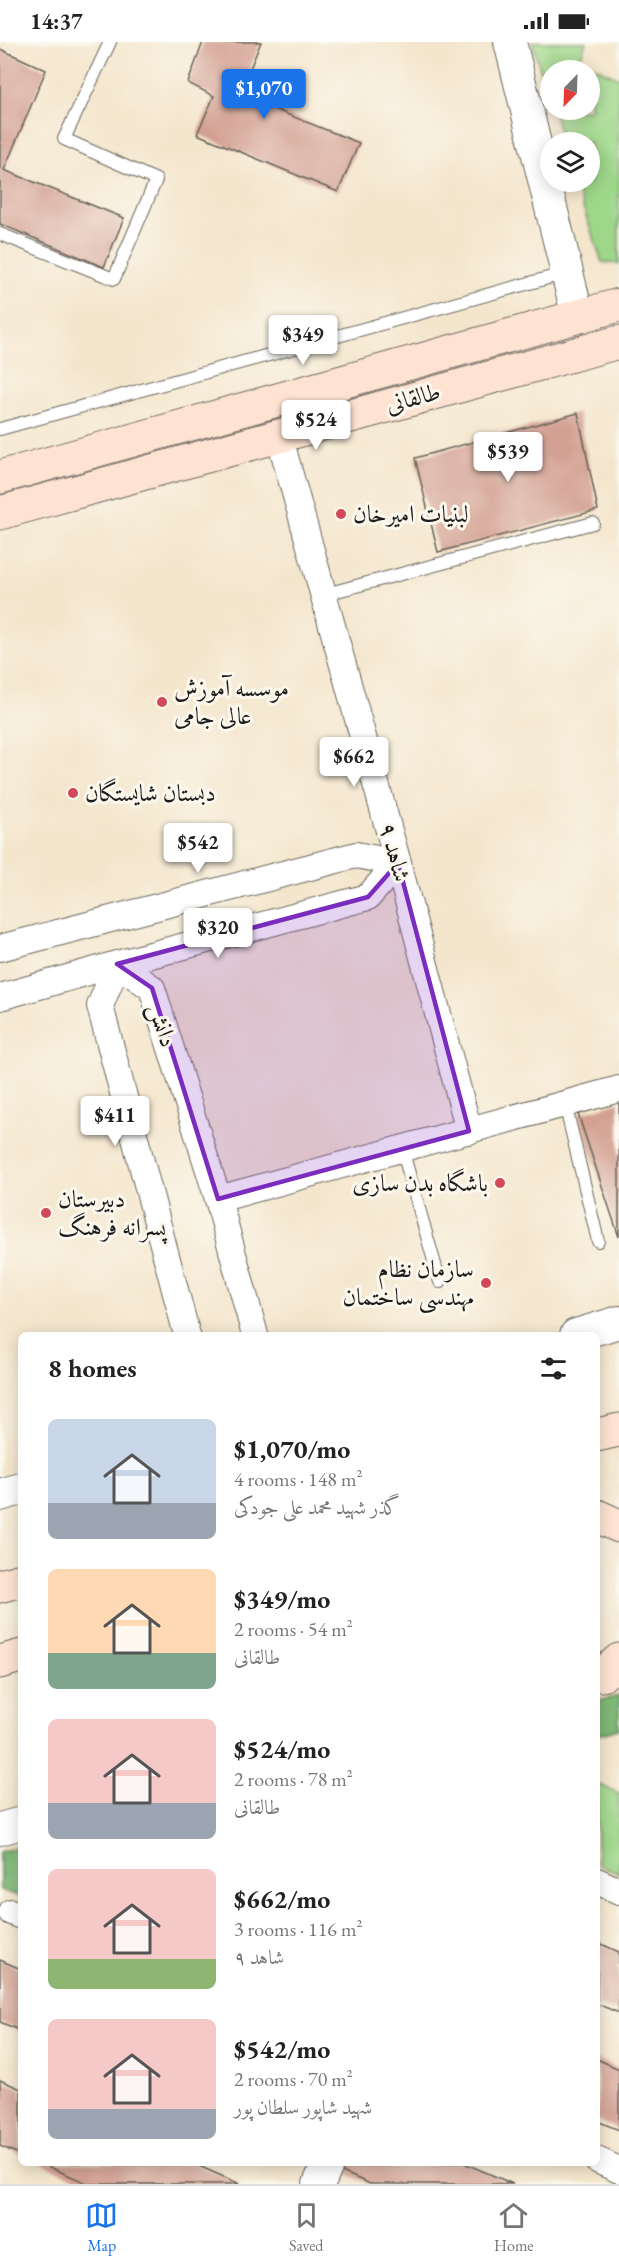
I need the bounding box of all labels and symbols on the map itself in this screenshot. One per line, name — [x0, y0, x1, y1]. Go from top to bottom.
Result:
north arrow — [540, 60, 600, 120]
pin: $1,070 — [215, 69, 313, 120]
pin: $349 — [267, 315, 339, 366]
street label: طالقانی — [382, 375, 444, 420]
pin: $524 — [280, 400, 352, 451]
pin: $539 — [472, 432, 544, 483]
place label: لبنیات امیر‌خان — [353, 498, 469, 529]
marker: لبنیات امیر‌خان — [334, 507, 348, 521]
place label: موسسه آموزش عالی جامی — [174, 672, 289, 731]
marker: موسسه آموزش عالی جامی — [155, 695, 169, 709]
pin: $662 — [318, 737, 390, 788]
place label: دبستان شایستگان — [85, 777, 216, 808]
marker: دبستان شایستگان — [66, 786, 80, 800]
street label: شاهد ۹ — [373, 819, 418, 885]
pin: $542 — [162, 823, 234, 874]
pin: $320 — [182, 908, 254, 959]
street label: دانش — [141, 999, 185, 1051]
pin: $411 — [79, 1096, 151, 1147]
place label: باشگاه بدن سازی — [352, 1167, 488, 1198]
marker: باشگاه بدن سازی — [493, 1176, 507, 1190]
place label: دبیرستان پسرانه فرهنگ — [58, 1183, 168, 1245]
marker: دبیرستان پسرانه فرهنگ — [39, 1206, 53, 1220]
place label: سازمان نظام مهندسی ساختمان — [343, 1253, 474, 1314]
marker: سازمان نظام مهندسی ساختمان — [479, 1276, 493, 1290]

